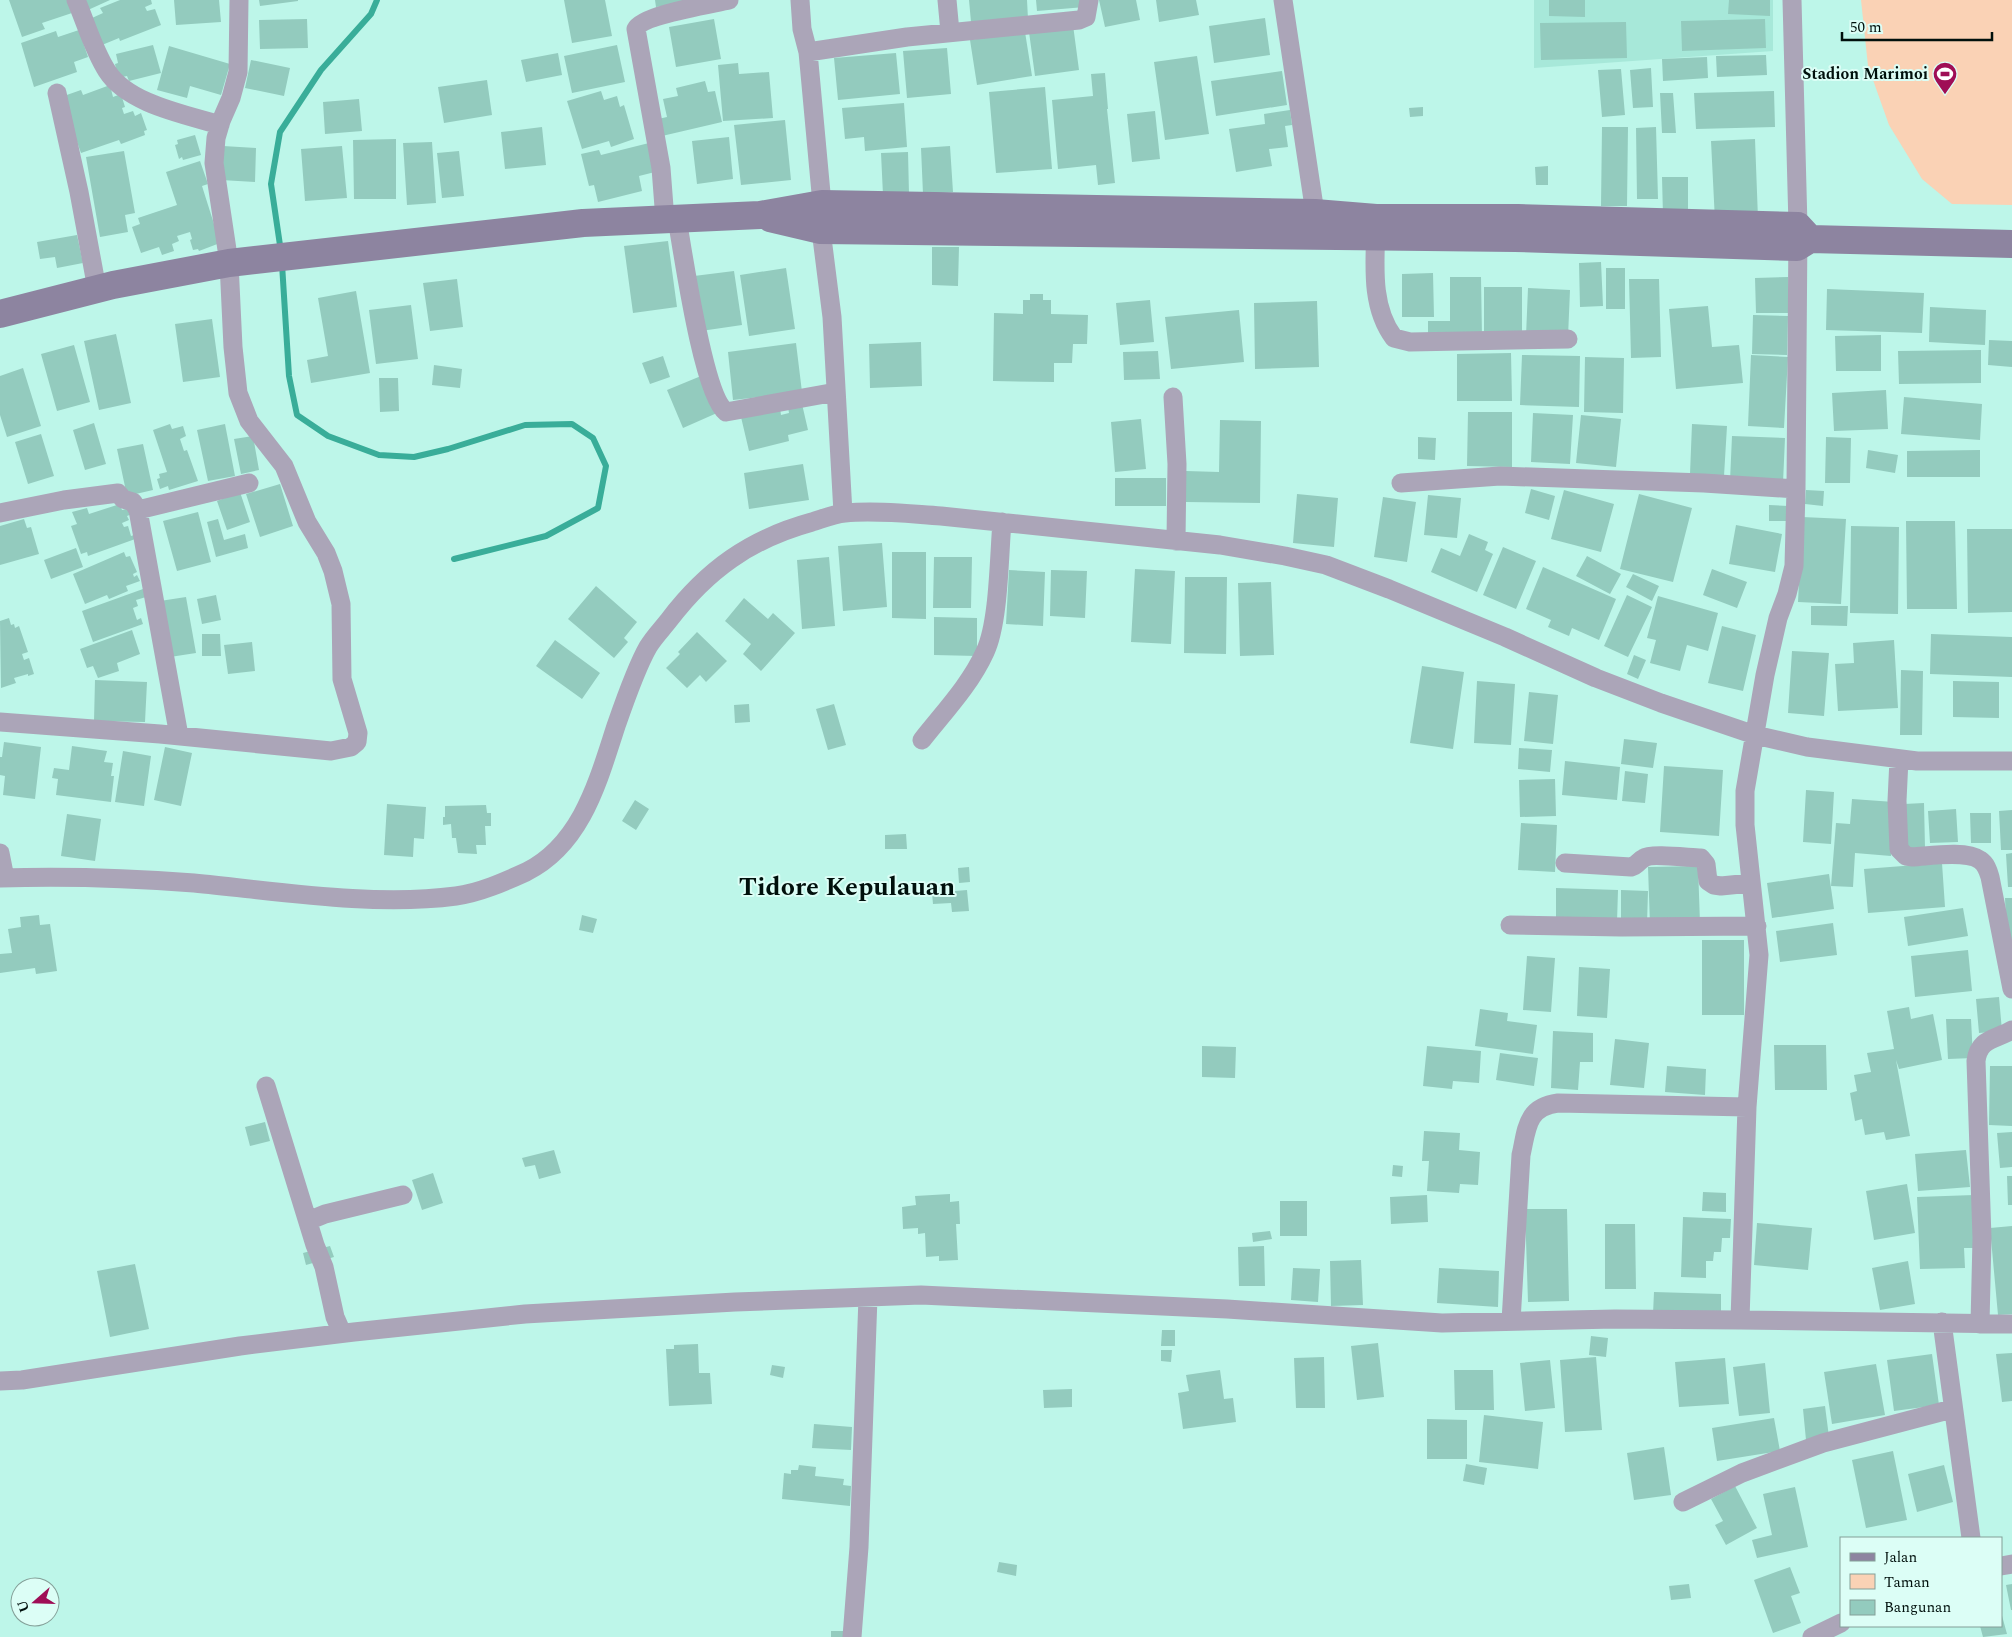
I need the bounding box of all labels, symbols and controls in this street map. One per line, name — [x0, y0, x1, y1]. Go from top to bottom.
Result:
scale bar — [1842, 10, 1992, 42]
text: 50 m — [1850, 16, 1882, 39]
sports icon: Stadion Marimoi — [1932, 61, 1958, 95]
place label: Stadion Marimoi — [1802, 62, 1928, 86]
district label: Tidore Kepulauan — [739, 867, 955, 907]
legend — [1840, 1537, 2002, 1627]
text: Jalan — [1884, 1546, 1917, 1569]
text: Taman — [1884, 1571, 1930, 1594]
north arrow — [10, 1577, 60, 1627]
text: Bangunan — [1884, 1596, 1951, 1619]
text: U — [11, 1597, 35, 1615]

